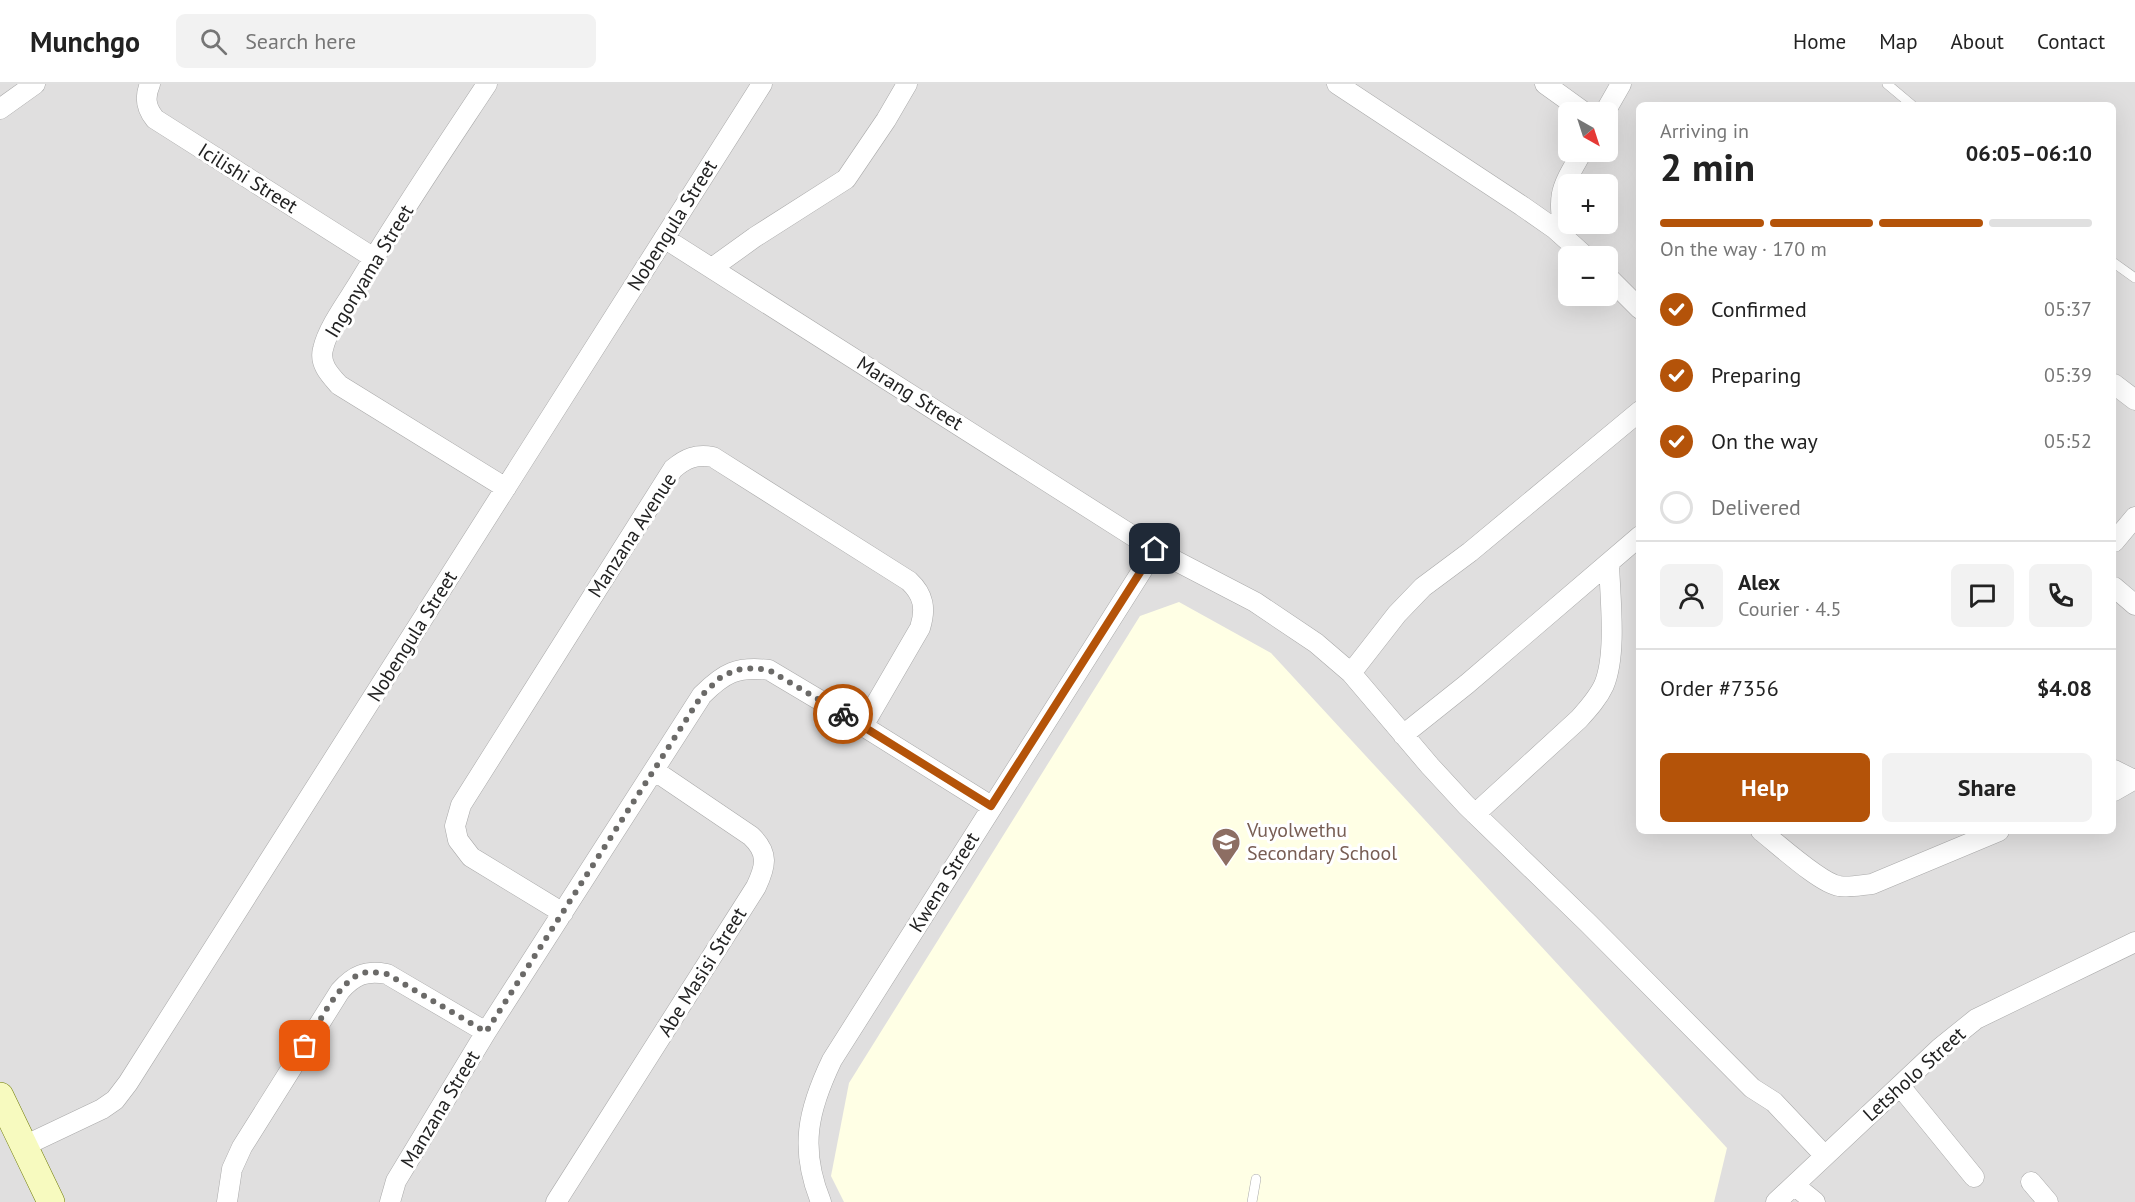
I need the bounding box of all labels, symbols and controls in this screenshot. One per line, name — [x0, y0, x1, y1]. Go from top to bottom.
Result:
search box — [176, 14, 596, 68]
text: Munchgo — [30, 23, 140, 60]
icon: search — [197, 25, 230, 58]
text: Search here — [245, 27, 356, 55]
text: Home — [1793, 28, 1846, 55]
text: Map — [1879, 28, 1918, 55]
text: About — [1951, 28, 2004, 55]
text: Contact — [2037, 28, 2105, 55]
north arrow — [1558, 102, 1618, 162]
map controls — [1558, 102, 1618, 306]
text: Arriving in — [1660, 118, 1749, 144]
street label: Icilishi Street — [193, 137, 303, 219]
text: 06:05–06:10 — [1966, 139, 2092, 167]
text: 2 min — [1660, 141, 1755, 192]
street label: Nobengula Street — [621, 154, 723, 295]
button: + — [1558, 174, 1618, 234]
street label: Ingonyama Street — [319, 199, 419, 342]
text: On the way · 170 m — [1660, 236, 1827, 262]
button: − — [1558, 246, 1618, 306]
icon: check — [1660, 293, 1693, 326]
text: Confirmed — [1711, 295, 1807, 323]
text: 05:37 — [2044, 296, 2092, 322]
street label: Marang Street — [852, 350, 968, 436]
icon: check — [1660, 359, 1693, 392]
text: Preparing — [1711, 361, 1801, 389]
text: 05:39 — [2044, 362, 2092, 388]
icon: check — [1660, 425, 1693, 458]
text: On the way — [1711, 427, 1818, 455]
text: 05:52 — [2044, 428, 2092, 454]
street label: Manzana Avenue — [582, 468, 682, 602]
text: Delivered — [1711, 493, 1801, 521]
pin — [1129, 523, 1180, 574]
icon: home — [1138, 532, 1171, 565]
button: person — [1660, 564, 1723, 627]
button: chat — [1951, 564, 2014, 627]
button: phone — [2029, 564, 2092, 627]
street label: Nobengula Street — [361, 565, 463, 706]
text: Alex — [1738, 568, 1780, 596]
text: Courier · 4.5 — [1738, 596, 1841, 622]
text: Order #7356 — [1660, 674, 1779, 702]
text: $4.08 — [2037, 674, 2092, 702]
courier — [813, 684, 873, 744]
icon: bike — [827, 698, 860, 731]
button: Help — [1660, 753, 1870, 822]
button: Share — [1882, 753, 2092, 822]
place label: Vuyolwethu Secondary School — [1246, 817, 1397, 866]
school or university icon: Vuyolwethu Secondary School — [1210, 826, 1242, 868]
street label: Kwena Street — [903, 827, 985, 937]
street label: Abe Masisi Street — [652, 902, 752, 1042]
pin — [279, 1020, 330, 1071]
street label: Letsholo Street — [1857, 1021, 1971, 1127]
icon: bag — [288, 1029, 321, 1062]
street label: Manzana Street — [395, 1045, 485, 1173]

